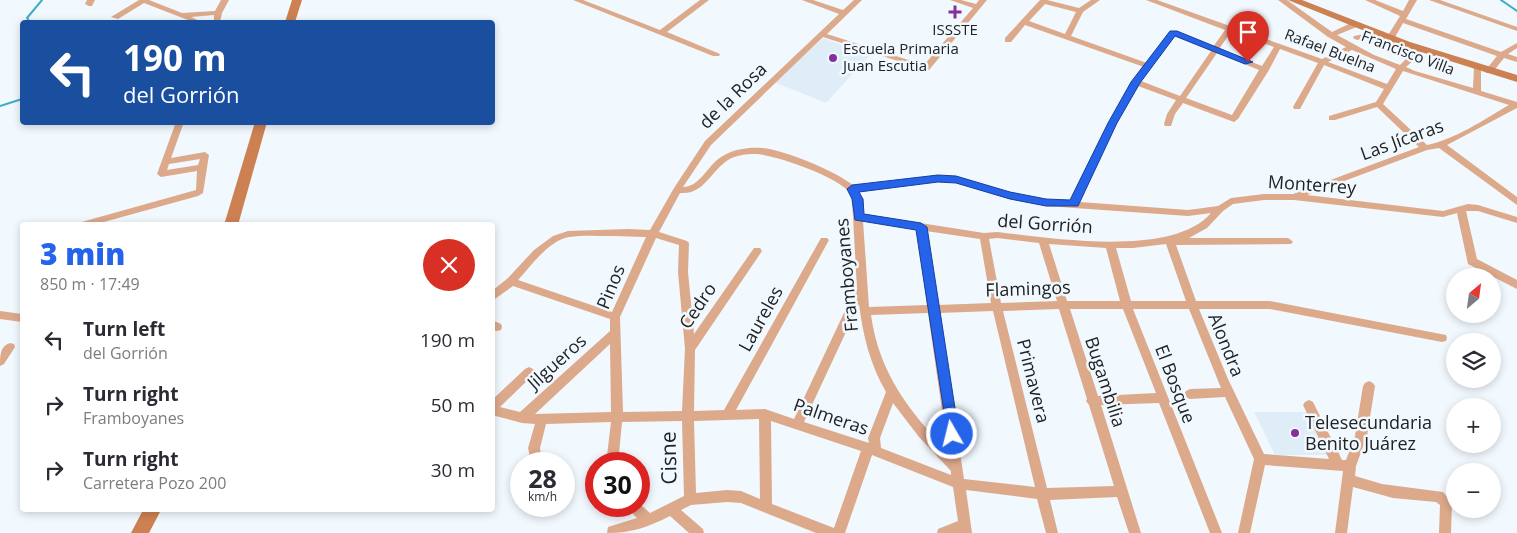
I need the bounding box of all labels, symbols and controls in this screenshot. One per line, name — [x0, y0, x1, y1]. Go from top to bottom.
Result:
marker: ISSSTE — [948, 5, 962, 19]
pin — [1227, 11, 1269, 62]
icon: arrive — [1234, 18, 1262, 46]
place label: ISSSTE — [932, 19, 978, 39]
street label: Rafael Buelna — [1282, 24, 1379, 77]
street label: Francisco Villa — [1359, 25, 1458, 79]
text: 190 m — [123, 34, 227, 81]
place label: Escuela Primaria Juan Escutia — [841, 38, 959, 75]
icon: left — [40, 40, 105, 105]
marker: Escuela Primaria Juan Escutia — [827, 52, 839, 64]
street label: de la Rosa — [693, 57, 771, 134]
text: del Gorrión — [123, 79, 240, 109]
street label: Las Jícaras — [1357, 113, 1446, 165]
street label: Monterrey — [1267, 169, 1358, 199]
street label: del Gorrión — [997, 208, 1093, 238]
street label: Framboyanes — [829, 217, 863, 333]
text: 3 min — [40, 233, 125, 274]
button: close — [423, 239, 475, 291]
street label: Pinos — [590, 261, 630, 312]
north arrow — [1446, 268, 1501, 322]
map controls — [1446, 268, 1501, 518]
text: 850 m · 17:49 — [40, 273, 140, 295]
street label: Flamingos — [985, 275, 1071, 301]
street label: Cedro — [673, 278, 721, 333]
street label: Laureles — [732, 282, 788, 355]
street label: Alondra — [1203, 309, 1250, 380]
text: Turn left — [83, 316, 165, 342]
icon: left — [40, 326, 68, 354]
text: 190 m — [420, 327, 475, 353]
street label: Jilgueros — [520, 328, 591, 395]
street label: Bugambilia — [1080, 333, 1132, 430]
button: layers — [1446, 333, 1501, 388]
street label: Primavera — [1012, 336, 1056, 425]
street label: El Bosque — [1150, 341, 1202, 426]
text: del Gorrión — [83, 342, 168, 364]
text: Turn right — [83, 381, 178, 407]
icon: right — [40, 391, 68, 419]
text: 50 m — [431, 392, 475, 418]
street label: Palmeras — [790, 392, 872, 440]
button: + — [1446, 398, 1501, 453]
text: Framboyanes — [83, 407, 184, 429]
position arrow — [925, 407, 977, 459]
place label: Telesecundaria Benito Juárez — [1305, 410, 1432, 455]
marker: Telesecundaria Benito Juárez — [1289, 427, 1301, 439]
street label: Cisne — [654, 431, 682, 485]
text: Turn right — [83, 446, 178, 472]
speed limit sign: 30 — [585, 452, 650, 517]
icon: right — [40, 456, 68, 484]
text: 30 m — [431, 457, 475, 483]
text: 28 — [528, 461, 557, 495]
button: − — [1446, 463, 1501, 518]
text: Carretera Pozo 200 — [83, 472, 226, 494]
text: km/h — [528, 488, 557, 505]

